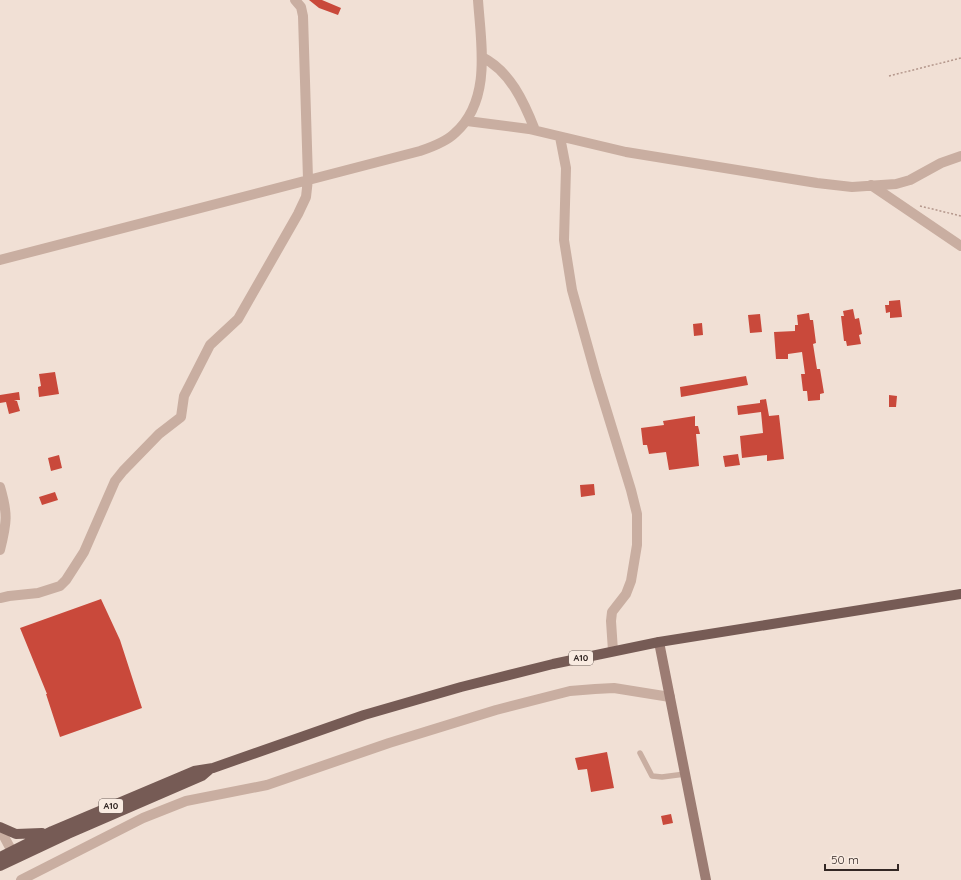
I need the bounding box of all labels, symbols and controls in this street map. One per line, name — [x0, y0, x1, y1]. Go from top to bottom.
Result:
road number: A10 — [569, 651, 593, 665]
road number: A10 — [99, 799, 123, 813]
scale bar — [825, 846, 898, 872]
text: 50 m — [831, 852, 859, 867]

